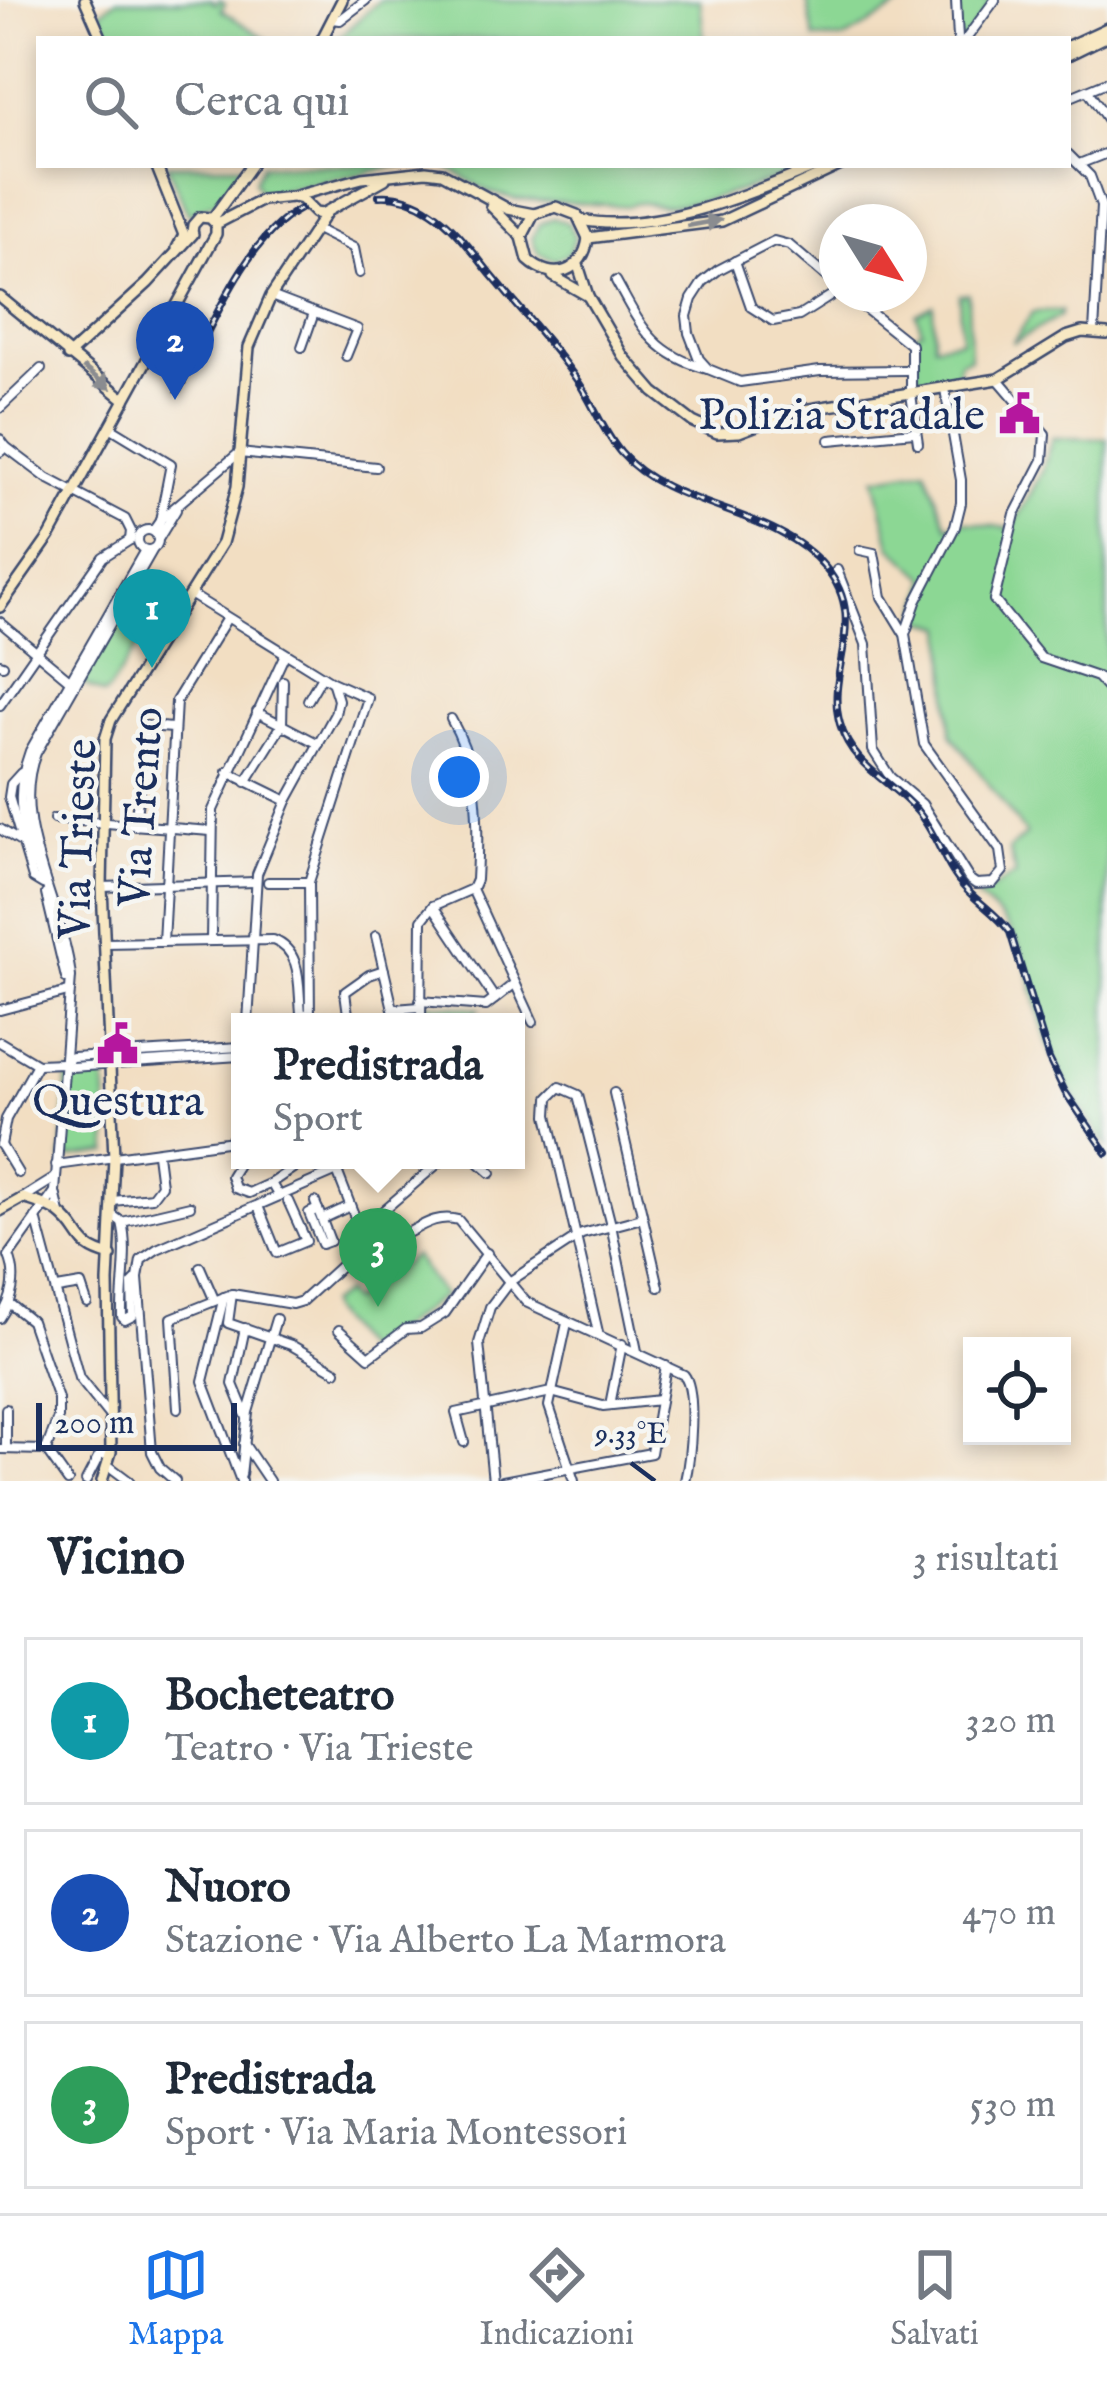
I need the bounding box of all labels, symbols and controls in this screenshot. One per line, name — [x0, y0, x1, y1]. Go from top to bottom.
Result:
search box — [36, 36, 1071, 168]
icon: search — [78, 69, 144, 135]
text: Cerca qui — [174, 74, 350, 131]
north arrow — [819, 204, 927, 312]
one-way arrow — [686, 214, 724, 232]
pin: 2 — [136, 301, 214, 400]
one-way arrow — [81, 365, 112, 390]
place label: Polizia Stradale — [699, 388, 985, 445]
public building icon: Polizia Stradale — [996, 390, 1042, 436]
pin: 1 — [113, 569, 191, 668]
street label: Via Trento — [107, 705, 178, 910]
street label: Via Trieste — [47, 738, 111, 942]
your location — [429, 747, 489, 807]
popup — [231, 1013, 525, 1169]
public building icon: Questura — [95, 1020, 141, 1066]
text: Predistrada — [273, 1038, 483, 1095]
place label: Questura — [32, 1074, 204, 1131]
text: Sport — [273, 1095, 363, 1144]
pin: 3 — [339, 1208, 417, 1307]
map controls — [963, 1337, 1071, 1445]
button: locate — [963, 1337, 1071, 1445]
scale bar — [36, 1397, 237, 1450]
text: 200 m — [54, 1403, 135, 1445]
text: 9.33°E — [594, 1416, 667, 1454]
text: Vicino — [48, 1527, 185, 1592]
text: 3 risultati — [912, 1535, 1059, 1584]
text: Bocheteatro — [165, 1668, 395, 1725]
text: 1 — [83, 1697, 97, 1746]
text: 320 m — [965, 1697, 1056, 1746]
text: Teatro · Via Trieste — [165, 1725, 473, 1774]
text: Nuoro — [165, 1860, 291, 1917]
text: 2 — [81, 1889, 99, 1938]
text: 470 m — [962, 1889, 1056, 1938]
text: Stazione · Via Alberto La Marmora — [165, 1917, 726, 1966]
text: Predistrada — [165, 2052, 375, 2109]
text: 3 — [83, 2081, 97, 2130]
text: 530 m — [970, 2081, 1056, 2130]
text: Sport · Via Maria Montessori — [165, 2109, 628, 2158]
tab: Mappa — [128, 2242, 223, 2356]
tab: Indicazioni — [480, 2242, 634, 2356]
tab: Salvati — [890, 2242, 979, 2356]

